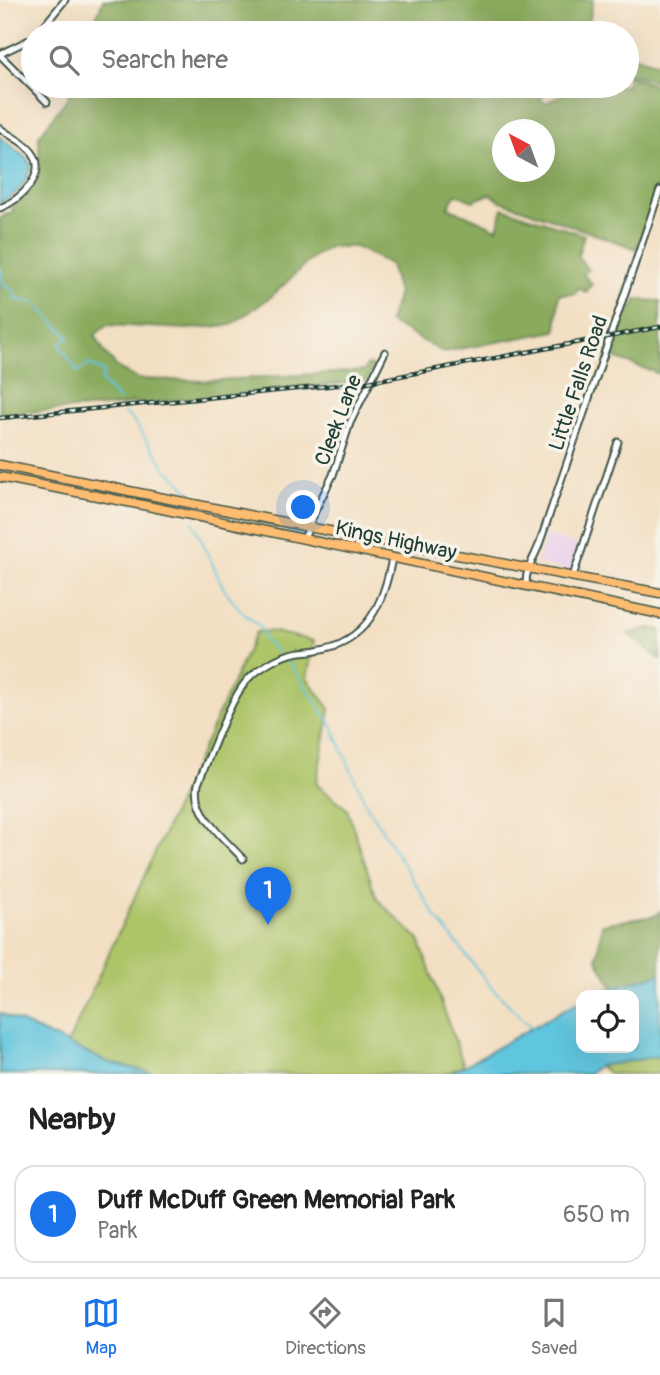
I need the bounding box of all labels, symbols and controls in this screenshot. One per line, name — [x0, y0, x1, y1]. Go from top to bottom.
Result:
search box — [21, 21, 639, 98]
icon: search — [45, 41, 83, 79]
text: Search here — [101, 44, 228, 76]
north arrow — [492, 119, 555, 182]
street label: Little Falls Road — [543, 312, 614, 454]
street label: Cleek Lane — [309, 370, 368, 469]
your location — [286, 490, 320, 524]
street label: Kings Highway — [333, 514, 459, 567]
pin: 1 — [245, 867, 291, 925]
map controls — [576, 990, 639, 1053]
button: locate — [576, 990, 639, 1053]
text: Nearby — [28, 1101, 115, 1138]
text: Duff McDuff Green Memorial Park — [97, 1184, 455, 1216]
text: 1 — [49, 1200, 58, 1229]
text: 650 m — [563, 1200, 630, 1229]
text: Park — [97, 1216, 137, 1245]
tab: Map — [82, 1294, 120, 1360]
tab: Directions — [285, 1294, 366, 1360]
tab: Saved — [530, 1294, 578, 1360]

